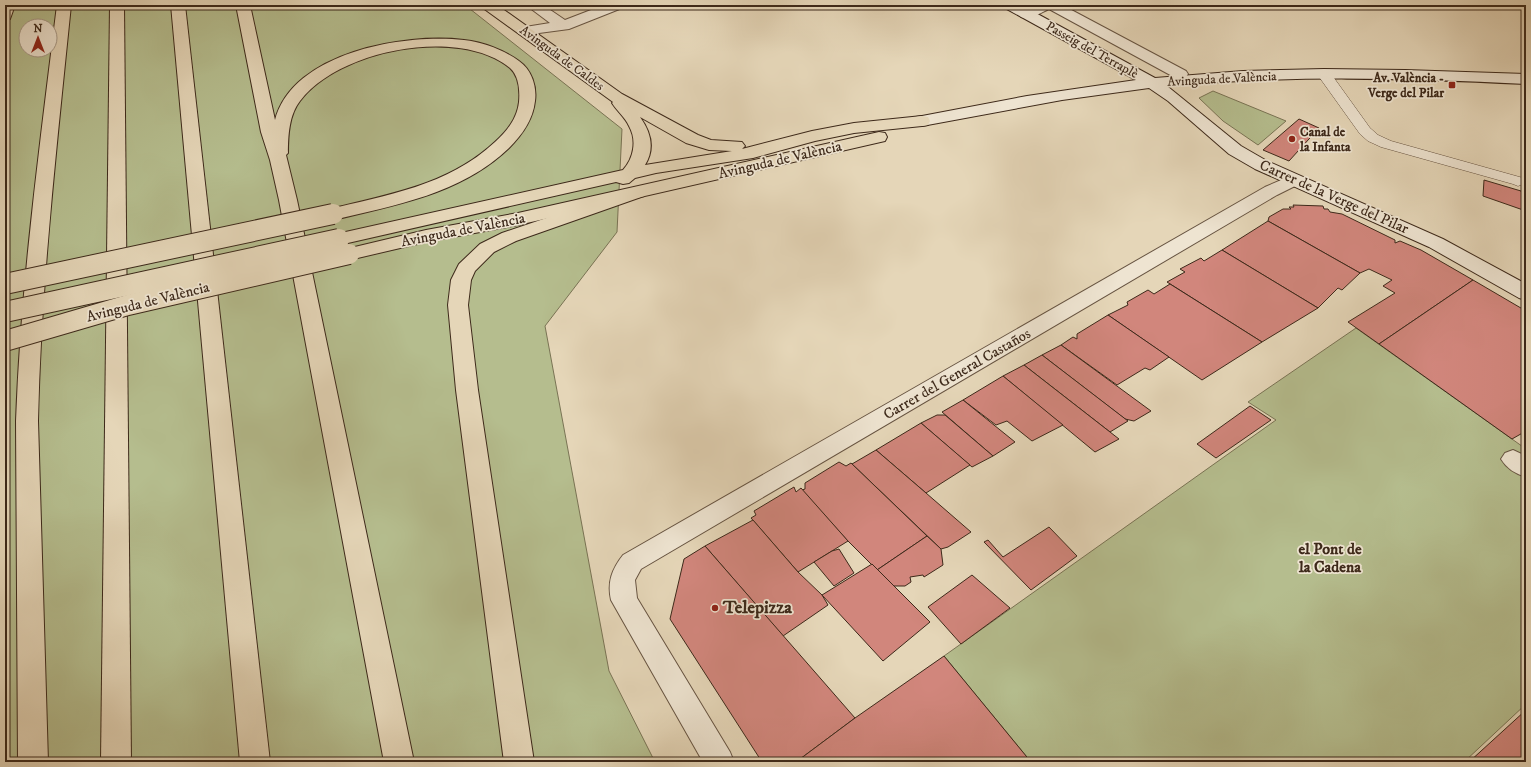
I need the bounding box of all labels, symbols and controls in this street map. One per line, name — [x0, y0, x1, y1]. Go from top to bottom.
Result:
north arrow — [18, 18, 58, 58]
street label: Passeig del Terraplè — [1043, 18, 1141, 82]
text: N — [33, 22, 43, 36]
street label: Avinguda de Caldes — [517, 22, 607, 94]
street label: Avinguda de València — [1167, 68, 1277, 90]
place label: Av. València - Verge del Pilar — [1367, 70, 1444, 102]
marker: Av. València - Verge del Pilar — [1447, 80, 1457, 90]
place label: Canal de la Infanta — [1299, 124, 1351, 155]
marker: Canal de la Infanta — [1287, 134, 1297, 144]
street label: Avinguda de València — [716, 136, 844, 183]
street label: Carrer de la Verge del Pilar — [1257, 156, 1412, 239]
street label: Avinguda de València — [399, 209, 527, 251]
street label: Avinguda de València — [84, 277, 212, 326]
street label: Carrer del General Castaños — [880, 324, 1034, 424]
district label: el Pont de la Cadena — [1298, 539, 1362, 577]
place label: Telepizza — [722, 597, 792, 619]
marker: Telepizza — [710, 603, 720, 613]

